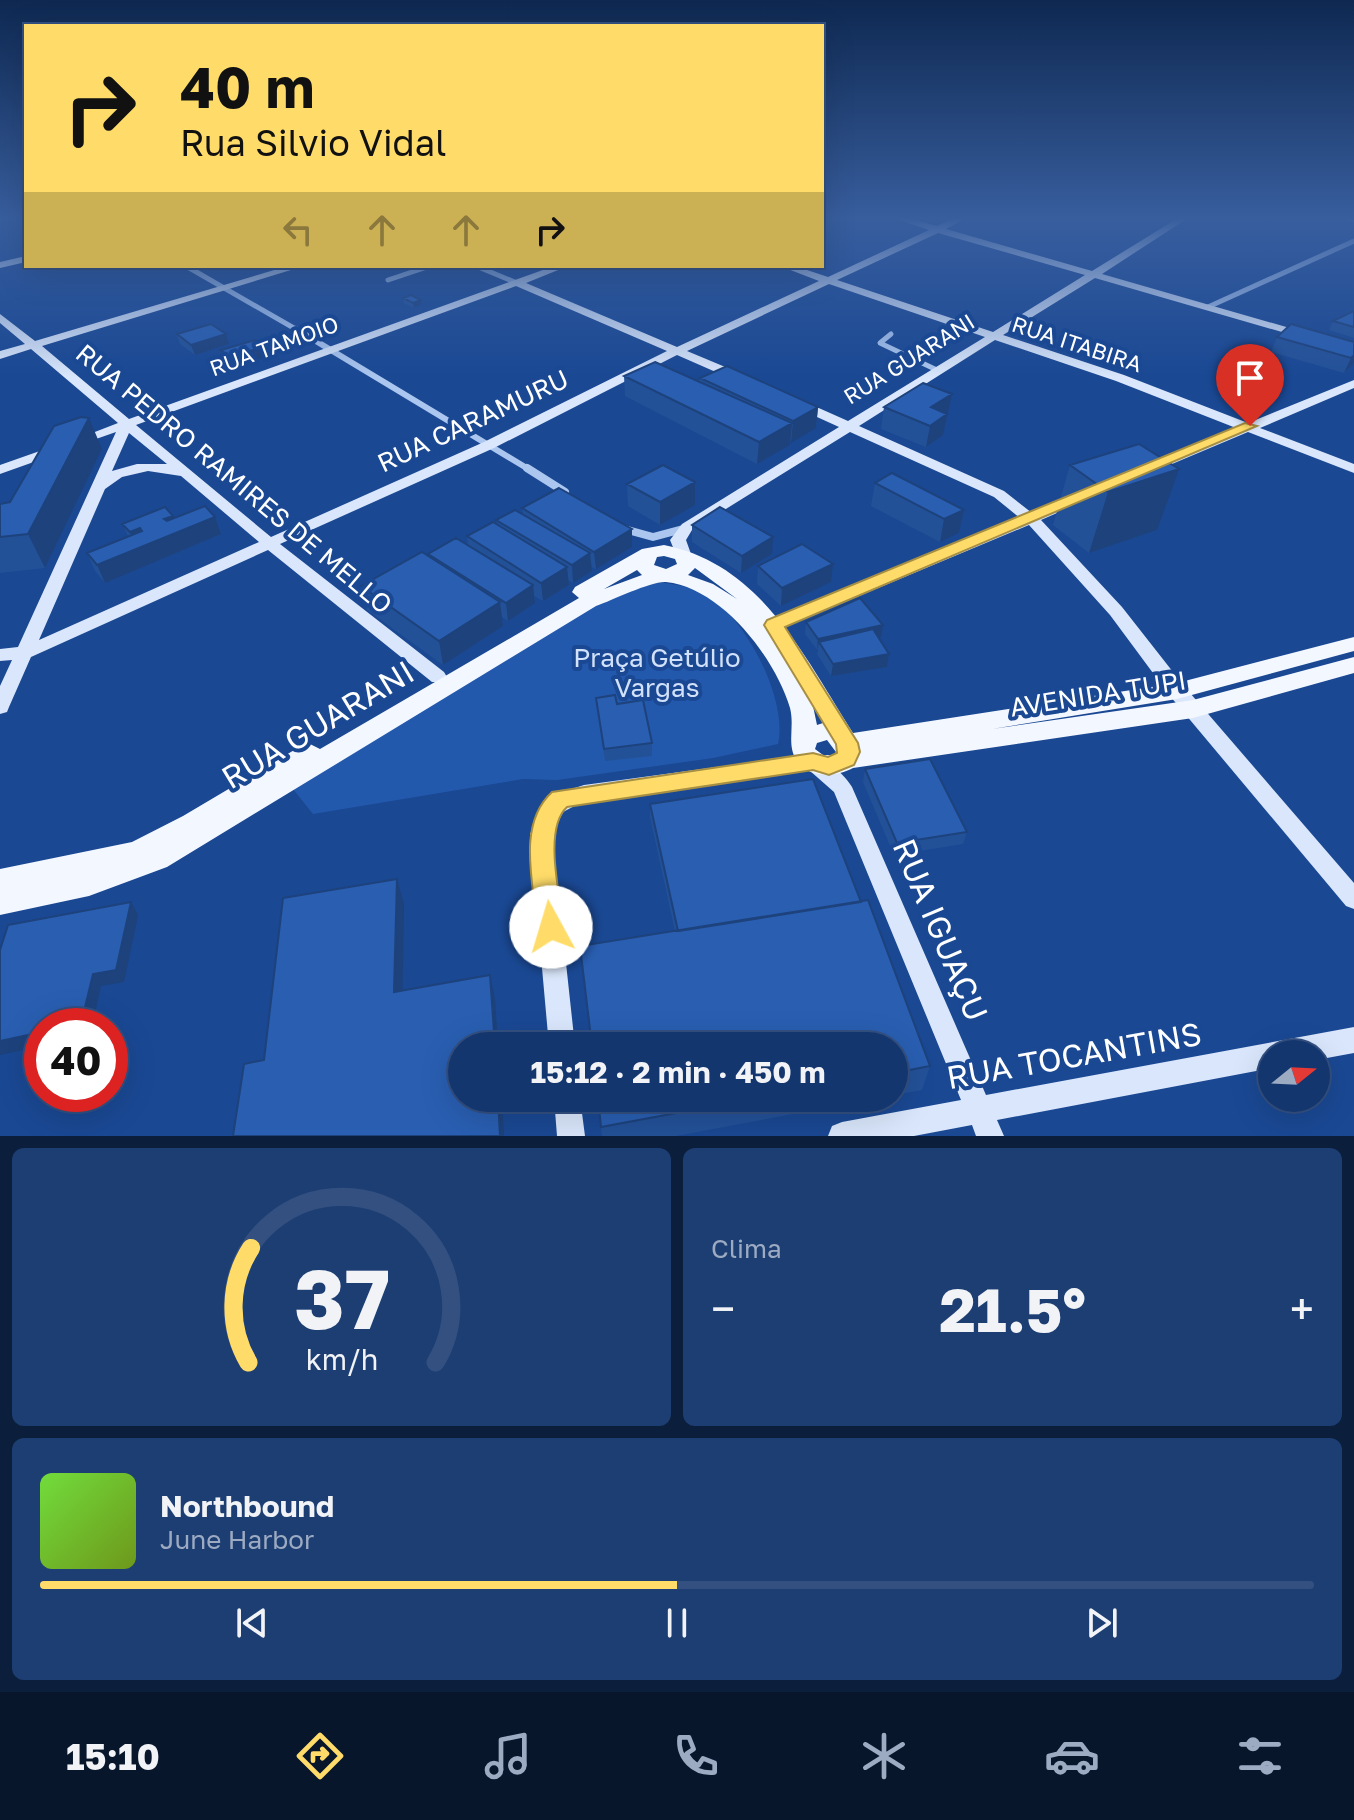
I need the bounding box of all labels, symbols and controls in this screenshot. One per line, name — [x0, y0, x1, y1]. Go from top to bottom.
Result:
text: 40 m — [180, 53, 314, 120]
icon: right — [48, 56, 152, 160]
text: Rua Silvio Vidal — [180, 121, 447, 164]
icon: left — [276, 208, 320, 252]
icon: ahead — [360, 208, 404, 252]
icon: ahead — [444, 208, 488, 252]
icon: right — [528, 208, 572, 252]
street label: RUA GUARANI — [838, 308, 979, 410]
street label: RUA TAMOIO — [206, 310, 342, 381]
street label: RUA ITABIRA — [1009, 310, 1146, 377]
street label: RUA PEDRO RAMIRES DE MELLO — [70, 337, 399, 620]
pin — [1216, 344, 1284, 426]
icon: arrive — [1228, 356, 1272, 400]
street label: RUA CARAMURU — [372, 363, 573, 478]
park label: Praça Getúlio Vargas — [573, 642, 741, 703]
street label: RUA GUARANI — [215, 652, 420, 796]
street label: AVENIDA TUPI — [1008, 664, 1188, 723]
street label: RUA IGUAÇU — [885, 833, 996, 1026]
position arrow — [509, 885, 593, 969]
speed limit sign: 40 — [24, 1008, 128, 1112]
street label: RUA TOCANTINS — [944, 1014, 1204, 1096]
north arrow — [1258, 1040, 1330, 1112]
map controls — [1258, 1040, 1330, 1112]
text: 15:12 · 2 min · 450 m — [530, 1054, 826, 1090]
text: Clima — [711, 1233, 782, 1264]
text: 37 — [293, 1247, 390, 1347]
text: 21.5° — [939, 1273, 1086, 1345]
text: − — [711, 1282, 735, 1335]
text: + — [1290, 1282, 1314, 1335]
text: km/h — [305, 1342, 378, 1376]
text: Northbound — [160, 1488, 334, 1524]
text: June Harbor — [160, 1524, 314, 1555]
icon: previous — [230, 1601, 274, 1645]
icon: pause — [655, 1601, 699, 1645]
icon: next — [1080, 1601, 1124, 1645]
icon: directions — [292, 1728, 348, 1784]
icon: music — [480, 1728, 536, 1784]
icon: phone — [668, 1728, 724, 1784]
icon: climate — [856, 1728, 912, 1784]
icon: car — [1044, 1728, 1100, 1784]
icon: filters — [1232, 1728, 1288, 1784]
text: 15:10 — [66, 1735, 160, 1778]

